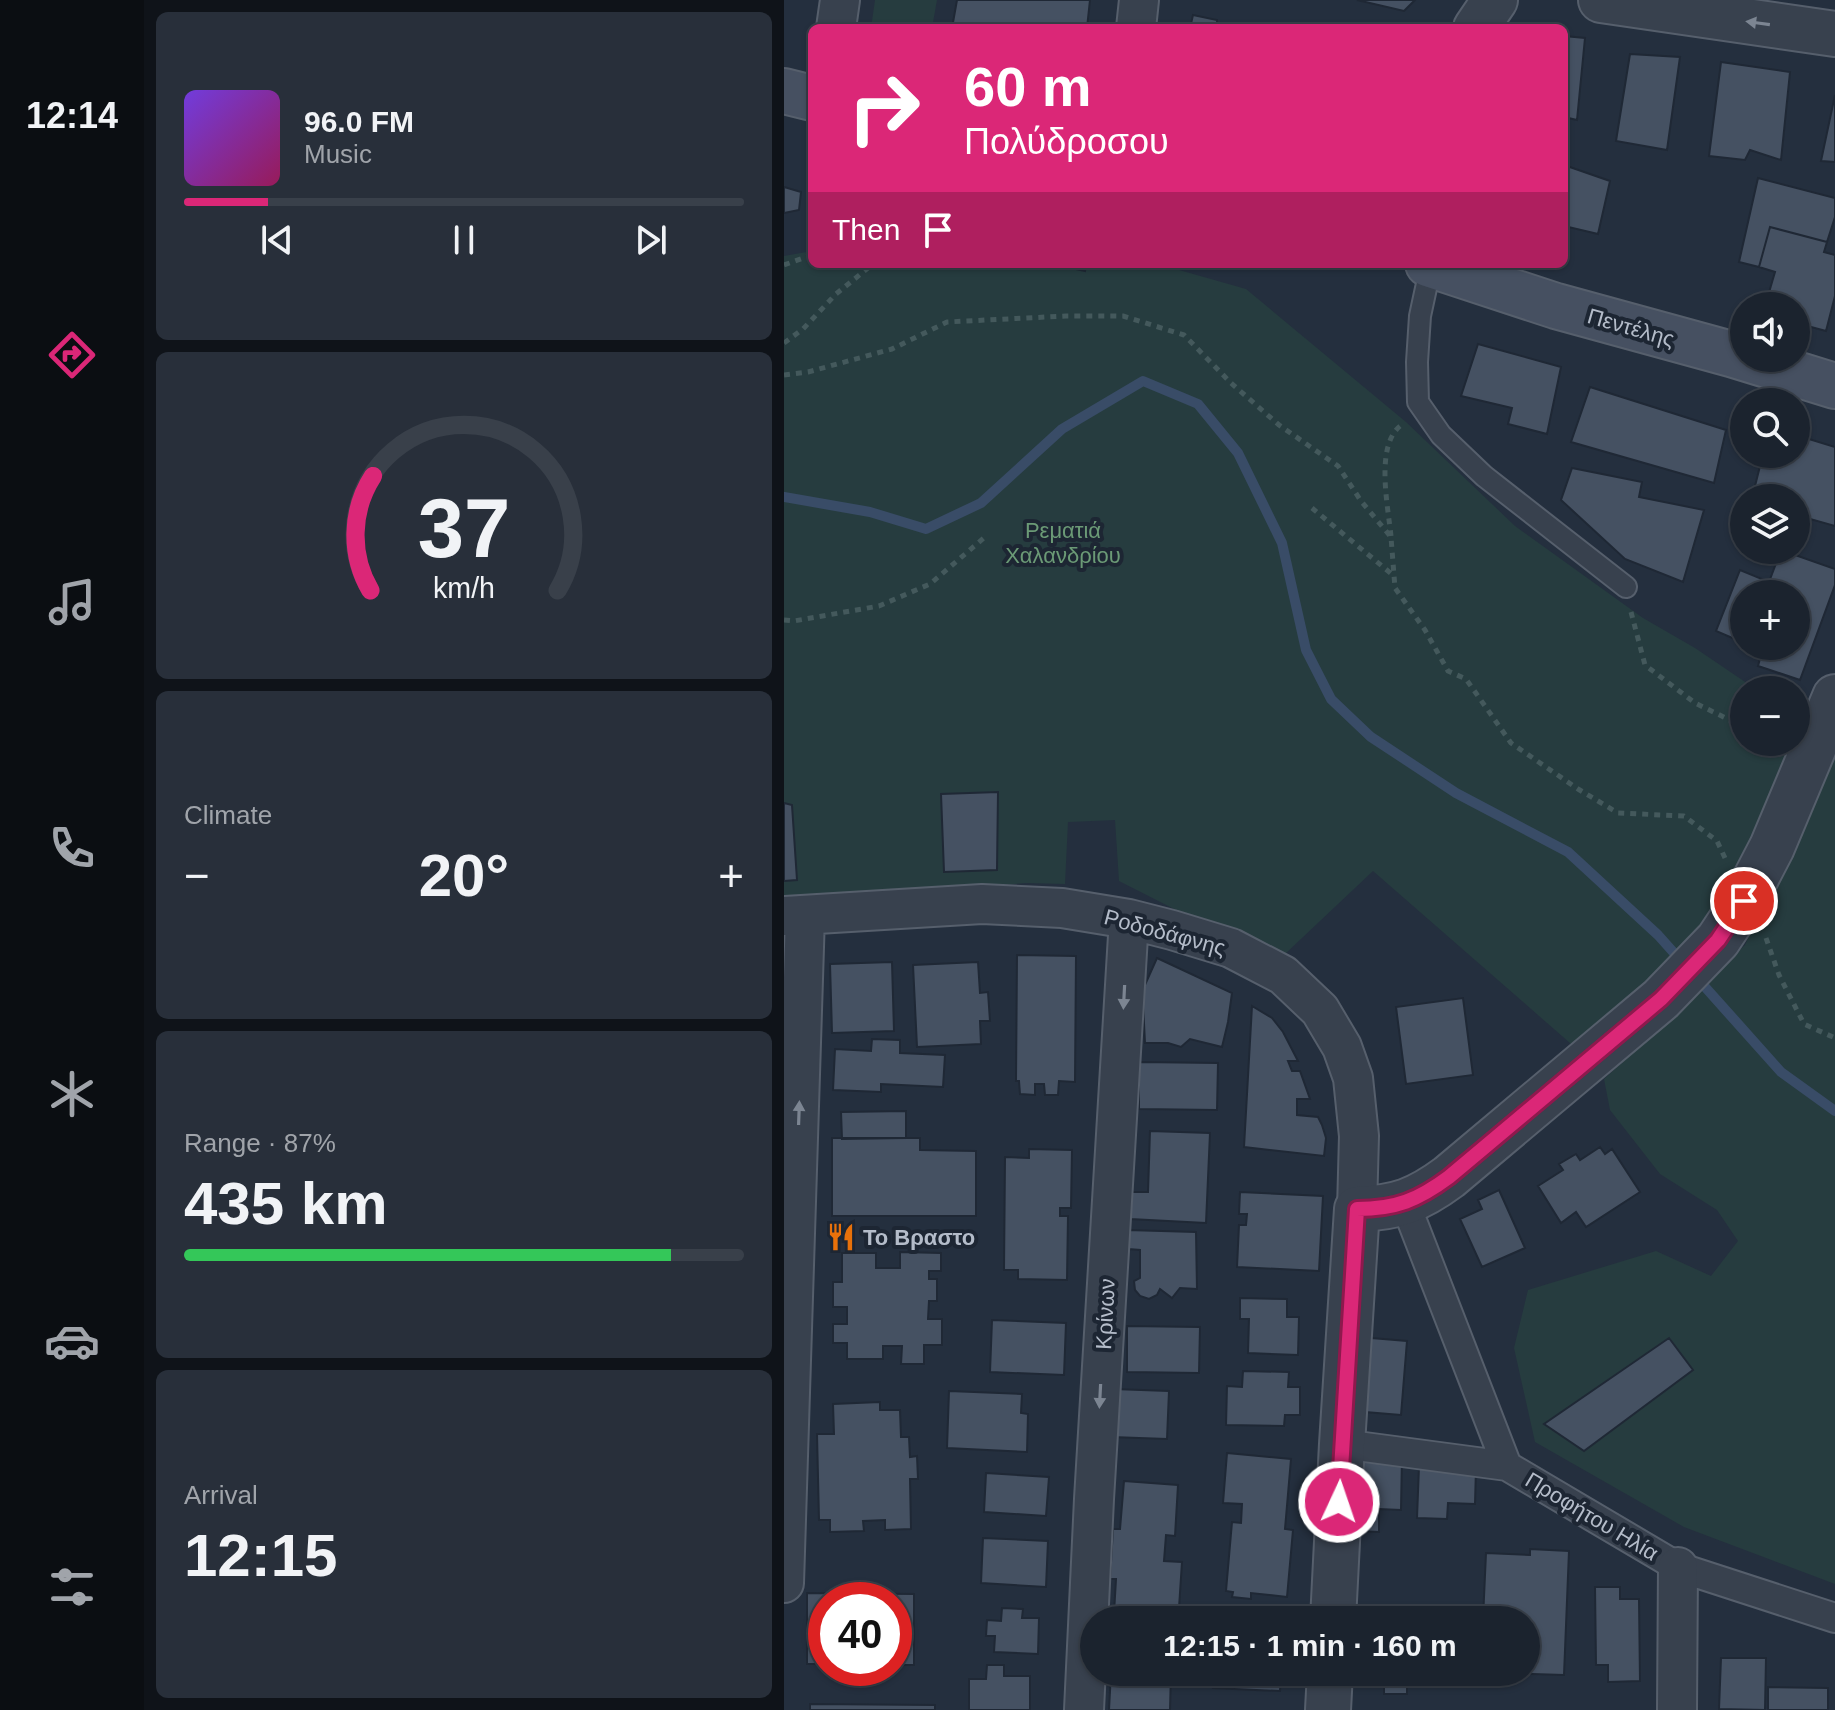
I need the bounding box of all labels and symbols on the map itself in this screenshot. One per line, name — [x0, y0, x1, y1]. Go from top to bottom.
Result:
one-way arrow — [1745, 16, 1770, 29]
street label: Πεντέλης — [1585, 303, 1677, 352]
park label: Ρεματιά Χαλανδρίου — [1005, 518, 1121, 568]
pin — [1710, 867, 1778, 935]
street label: Ροδοδάφνης — [1102, 904, 1228, 961]
one-way arrow — [1117, 985, 1130, 1010]
one-way arrow — [792, 1100, 805, 1125]
restaurant icon: Το Βραστο — [826, 1222, 856, 1252]
place label: Το Βραστο — [863, 1225, 975, 1250]
street label: Κρίνων — [1091, 1278, 1120, 1350]
one-way arrow — [1093, 1384, 1106, 1409]
position arrow — [1297, 1460, 1381, 1544]
street label: Προφήτου Ηλία — [1521, 1467, 1663, 1566]
speed limit sign: 40 — [808, 1582, 912, 1686]

